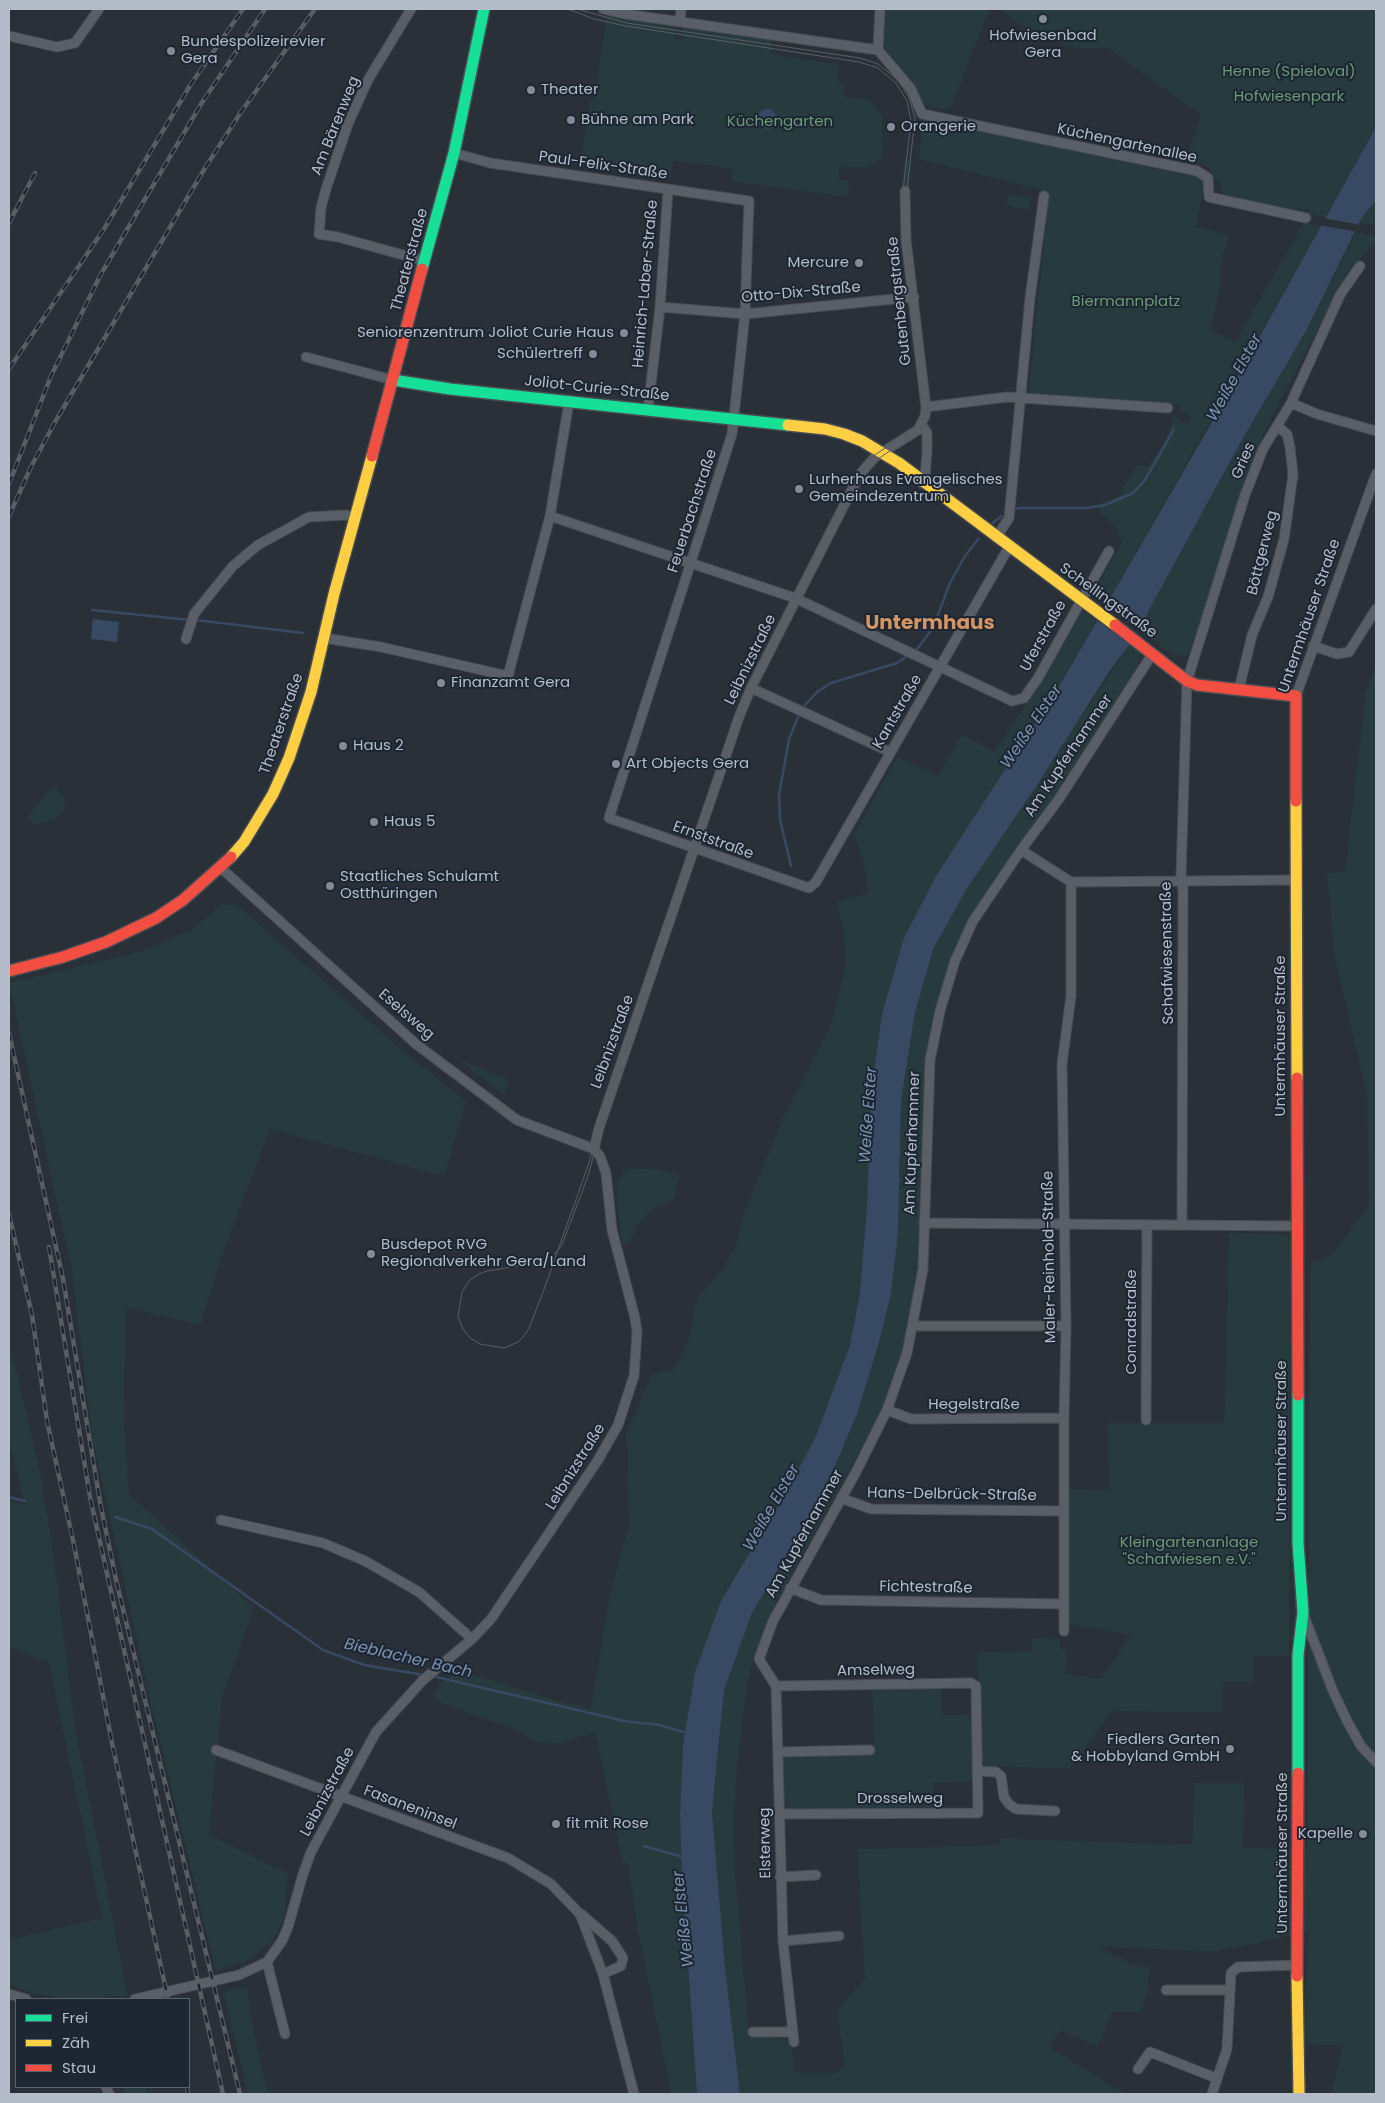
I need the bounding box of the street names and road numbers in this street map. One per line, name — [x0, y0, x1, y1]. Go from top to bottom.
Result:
street label: Am Bärenweg — [308, 74, 364, 178]
street label: Küchengartenallee — [1055, 120, 1199, 168]
street label: Paul-Felix-Straße — [538, 148, 668, 184]
street label: Heinrich-Laber-Straße — [630, 199, 662, 369]
street label: Theaterstraße — [388, 206, 432, 314]
street label: Gutenbergstraße — [884, 236, 916, 366]
street label: Otto-Dix-Straße — [741, 279, 861, 307]
street label: Joliot-Curie-Straße — [524, 372, 670, 406]
street label: Gries — [1228, 440, 1260, 482]
street label: Feuerbachstraße — [665, 447, 721, 575]
street label: Böttgerweg — [1244, 509, 1282, 597]
street label: Untermhäuser Straße — [1275, 537, 1345, 695]
street label: Schellingstraße — [1056, 560, 1160, 642]
street label: Uferstraße — [1017, 597, 1071, 675]
street label: Leibnizstraße — [721, 612, 781, 708]
street label: Theaterstraße — [256, 671, 308, 777]
street label: Kantstraße — [870, 672, 926, 752]
street label: Am Kupferhammer — [1021, 691, 1117, 821]
street label: Ernststraße — [670, 818, 756, 864]
street label: Schafwiesenstraße — [1158, 881, 1178, 1025]
street label: Untermhäuser Straße — [1272, 955, 1290, 1117]
street label: Eselsweg — [374, 986, 438, 1044]
street label: Leibnizstraße — [588, 993, 638, 1091]
street label: Am Kupferhammer — [901, 1071, 925, 1215]
street label: Maler-Reinhold-Straße — [1039, 1171, 1061, 1343]
street label: Conradstraße — [1123, 1269, 1141, 1375]
street label: Untermhäuser Straße — [1273, 1360, 1291, 1522]
street label: Hegelstraße — [928, 1396, 1020, 1414]
street label: Leibnizstraße — [542, 1421, 610, 1513]
street label: Am Kupferhammer — [762, 1467, 848, 1601]
street label: Hans-Delbrück-Straße — [867, 1485, 1037, 1505]
street label: Fichtestraße — [879, 1578, 973, 1598]
street label: Amselweg — [837, 1661, 915, 1681]
street label: Leibnizstraße — [297, 1744, 359, 1840]
street label: Untermhäuser Straße — [1274, 1772, 1292, 1934]
street label: Fasaneninsel — [361, 1782, 459, 1834]
street label: Drosselweg — [857, 1790, 943, 1808]
street label: Elsterweg — [756, 1807, 776, 1879]

